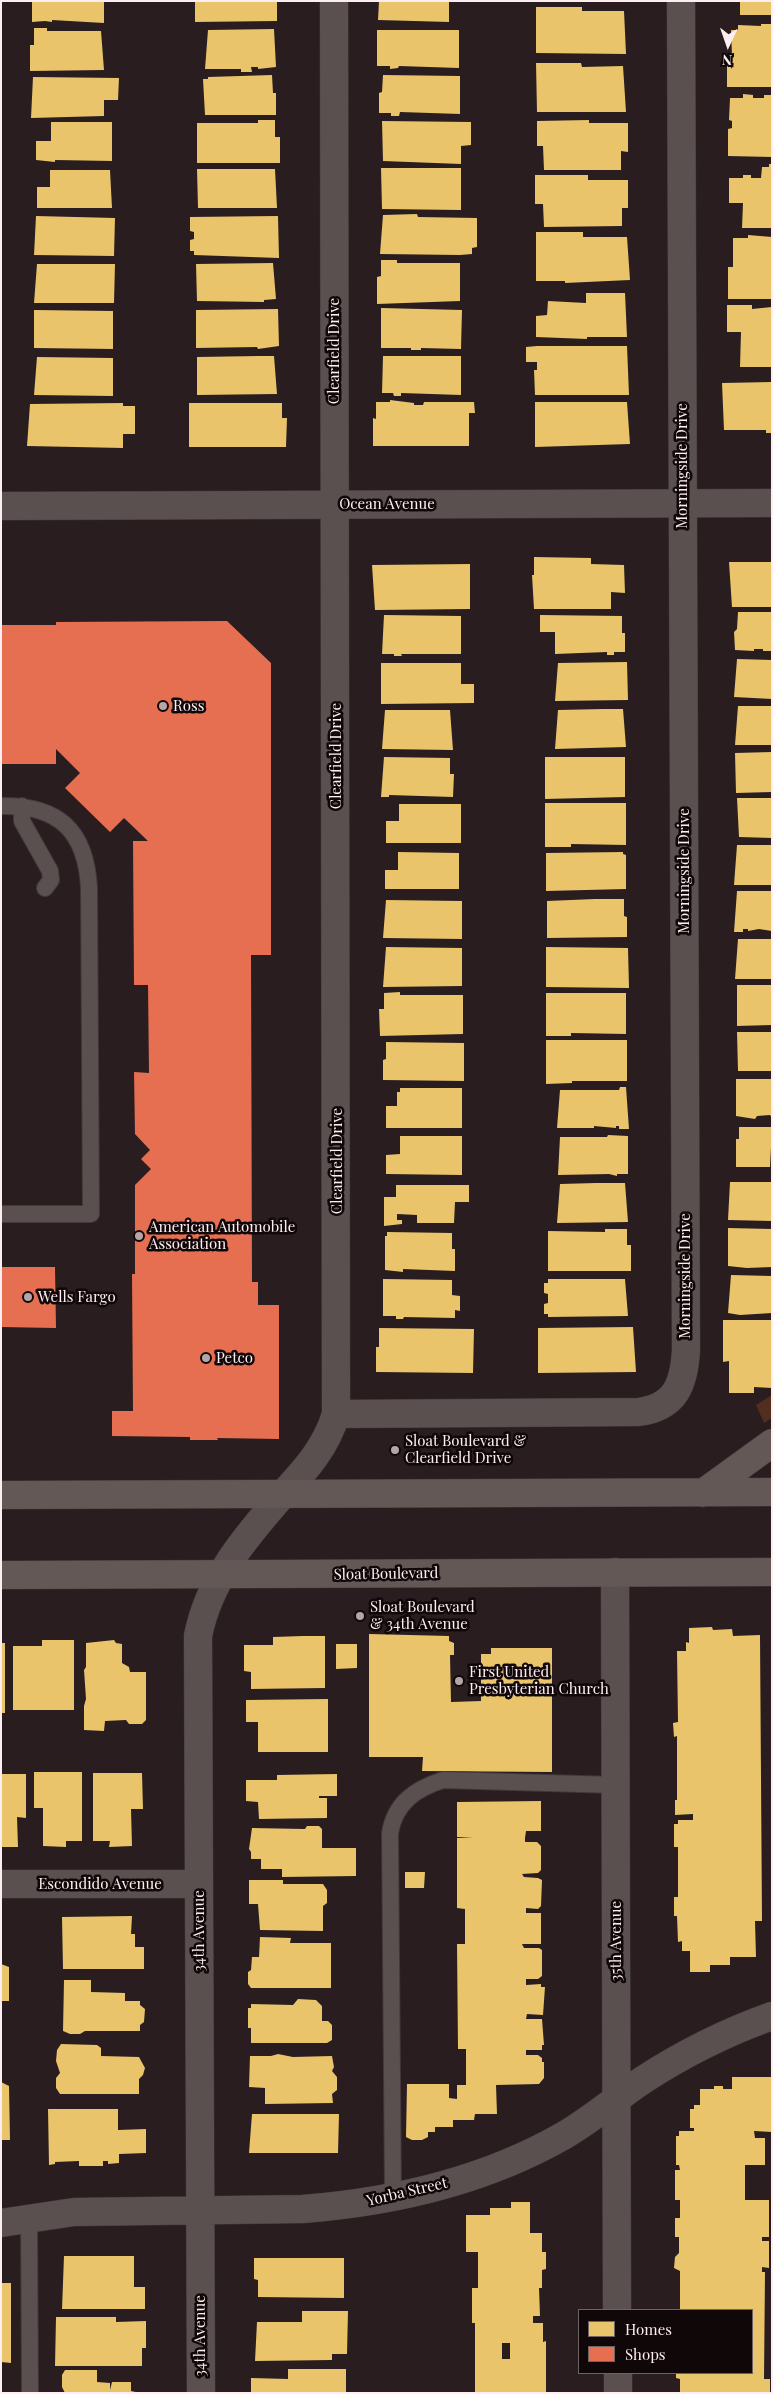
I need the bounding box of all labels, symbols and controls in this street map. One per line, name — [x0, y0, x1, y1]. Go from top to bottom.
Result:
north arrow — [703, 20, 753, 70]
text: N — [722, 51, 733, 70]
street label: Clearfield Drive — [325, 298, 343, 404]
street label: Morningside Drive — [673, 403, 691, 529]
street label: Ocean Avenue — [339, 495, 435, 513]
place label: Ross — [173, 697, 204, 715]
marker: Ross — [157, 700, 169, 712]
street label: Clearfield Drive — [327, 703, 345, 809]
street label: Morningside Drive — [675, 808, 693, 934]
street label: Clearfield Drive — [328, 1108, 346, 1214]
street label: Morningside Drive — [676, 1213, 694, 1339]
place label: American Automobile Association — [149, 1218, 295, 1253]
marker: American Automobile Association — [133, 1230, 145, 1242]
place label: Wells Fargo — [38, 1288, 116, 1306]
marker: Wells Fargo — [22, 1291, 34, 1303]
place label: Petco — [216, 1349, 253, 1367]
marker: Petco — [200, 1352, 212, 1364]
place label: Sloat Boulevard & Clearfield Drive — [405, 1432, 526, 1467]
marker: Sloat Boulevard & Clearfield Drive — [389, 1444, 401, 1456]
street label: Sloat Boulevard — [333, 1564, 439, 1584]
place label: Sloat Boulevard & 34th Avenue — [370, 1598, 475, 1633]
marker: Sloat Boulevard & 34th Avenue — [354, 1610, 366, 1622]
place label: First United Presbyterian Church — [469, 1663, 609, 1698]
marker: First United Presbyterian Church — [453, 1675, 465, 1687]
street label: Escondido Avenue — [38, 1875, 162, 1893]
street label: 34th Avenue — [190, 1890, 208, 1972]
street label: 35th Avenue — [607, 1901, 625, 1981]
street label: Yorba Street — [365, 2174, 449, 2210]
street label: 34th Avenue — [191, 2295, 209, 2377]
legend — [578, 2309, 753, 2374]
text: Homes — [625, 2319, 672, 2339]
text: Shops — [625, 2344, 666, 2364]

